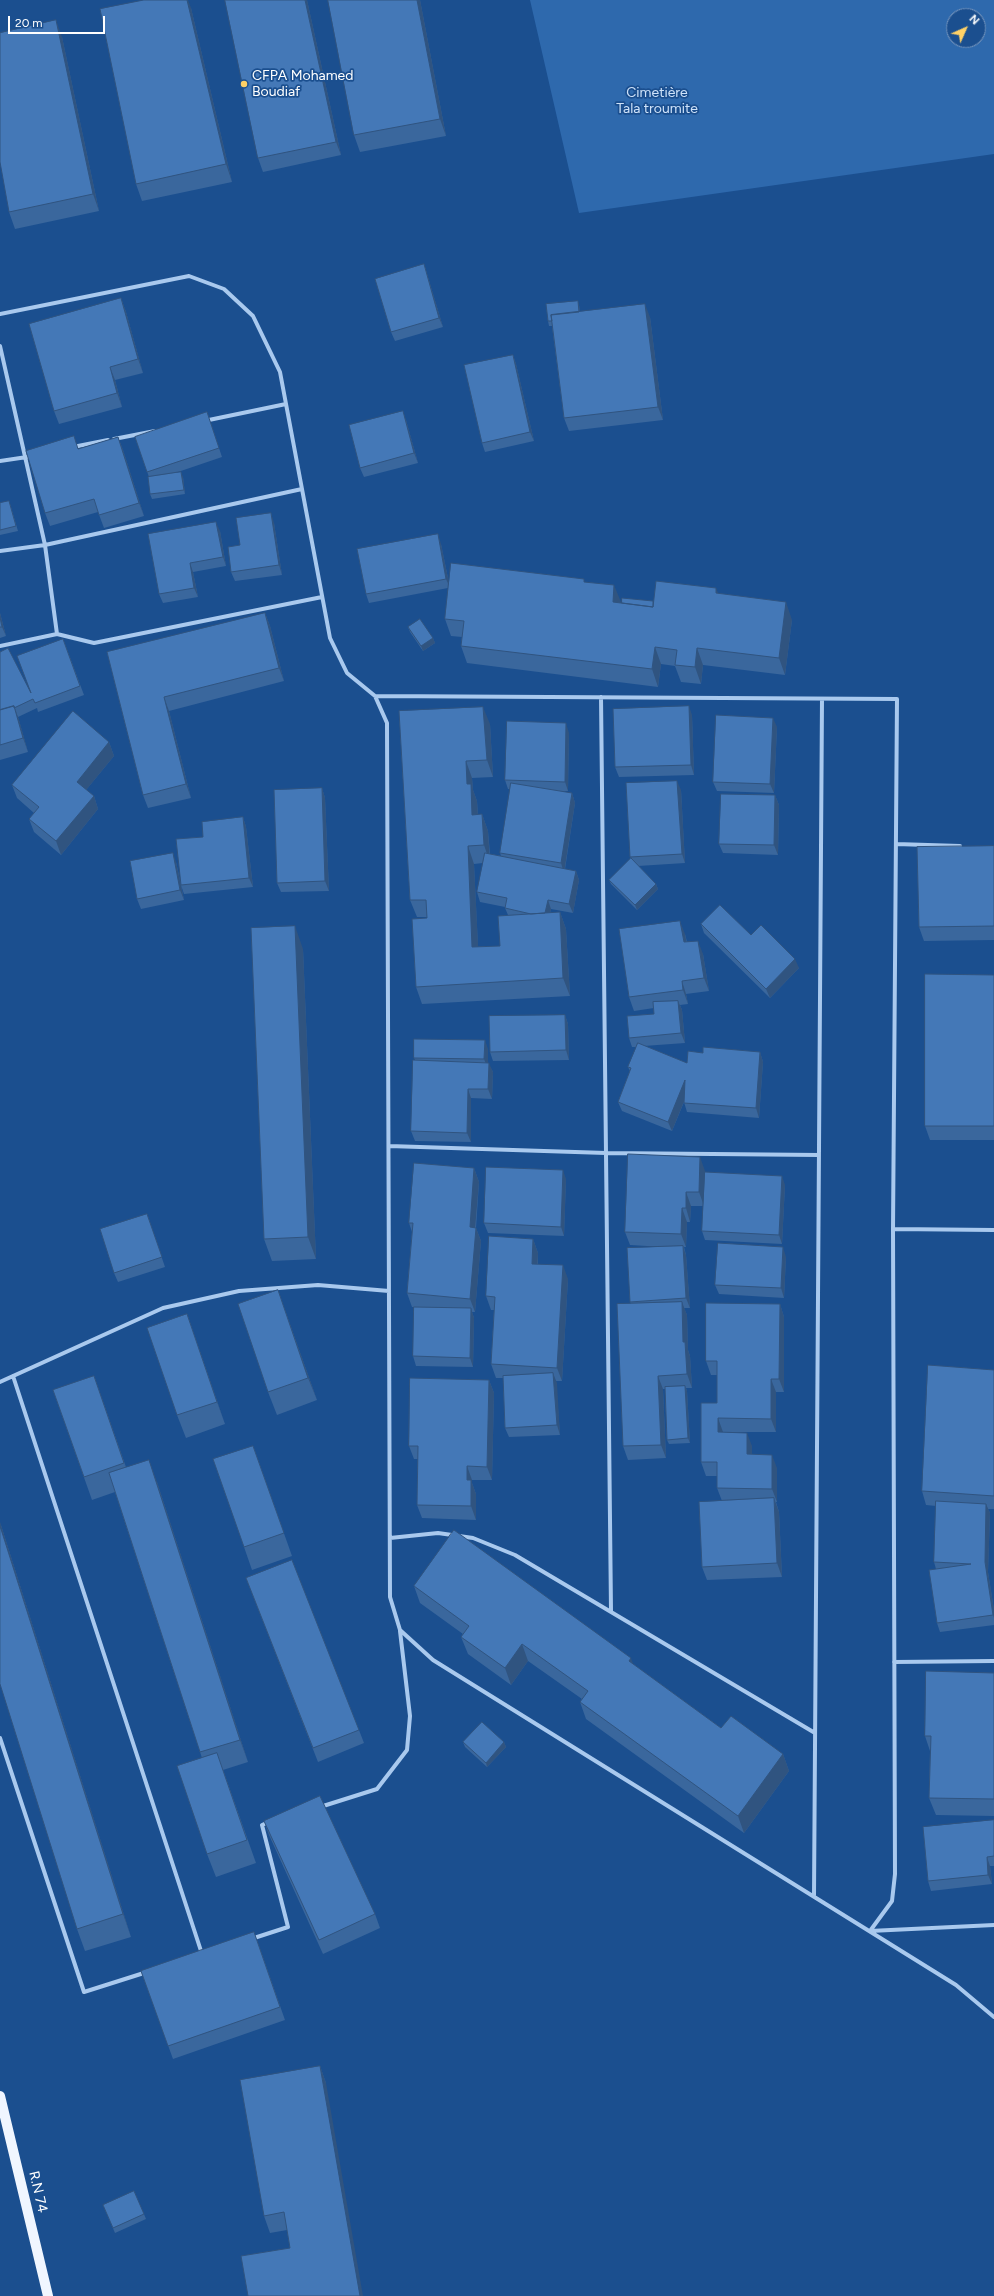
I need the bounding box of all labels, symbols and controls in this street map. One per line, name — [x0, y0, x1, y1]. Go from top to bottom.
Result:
scale bar — [10, 8, 107, 34]
north arrow — [946, 8, 986, 48]
text: N — [967, 12, 982, 27]
text: 20 m — [15, 16, 43, 30]
place label: CFPA Mohamed Boudiaf — [252, 68, 353, 100]
marker: CFPA Mohamed Boudiaf — [239, 79, 249, 89]
park label: Cimetière Tala troumite — [616, 85, 698, 118]
street label: R.N 74 — [25, 2170, 51, 2214]

